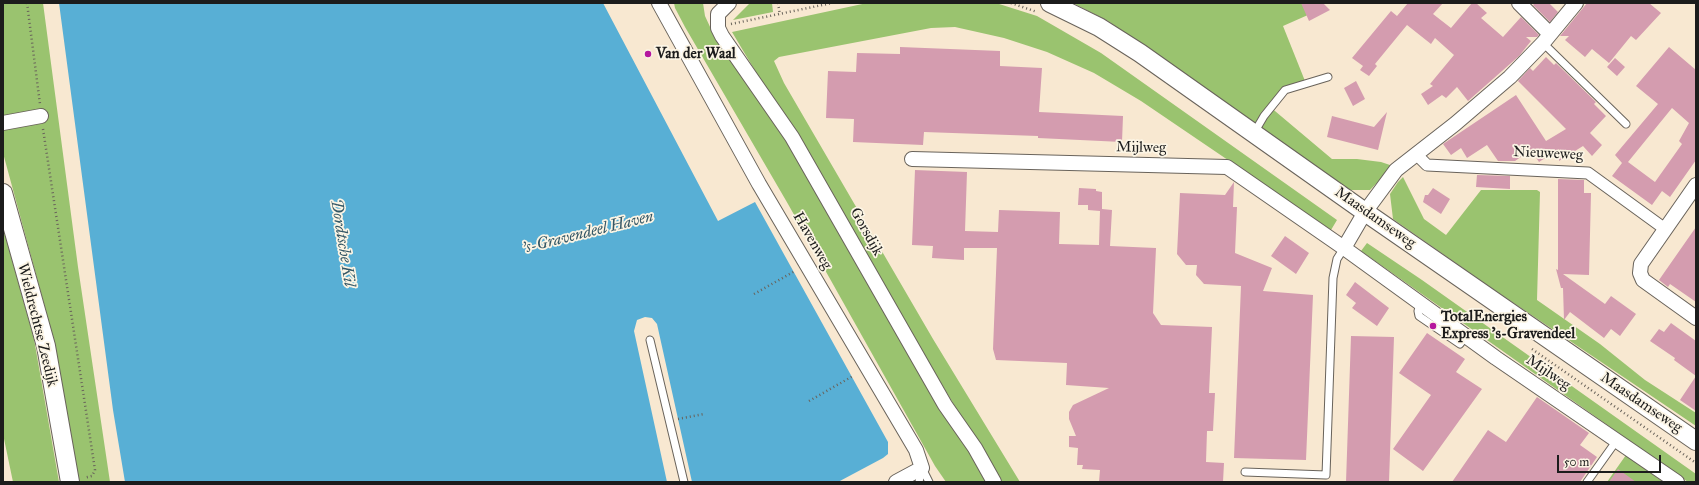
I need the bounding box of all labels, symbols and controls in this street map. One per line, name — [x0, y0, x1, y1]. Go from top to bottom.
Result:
place label: Van der Waal — [656, 45, 736, 63]
marker: Van der Waal — [643, 49, 653, 59]
street label: Mijlweg — [1116, 139, 1166, 157]
street label: Nieuweweg — [1513, 143, 1583, 165]
street label: Maasdamseweg — [1331, 183, 1419, 253]
water label: Dordtsche Kil — [326, 198, 358, 288]
street label: Gorsdijk — [846, 205, 886, 259]
water label: 's-Gravendeel Haven — [521, 207, 655, 259]
street label: Havenweg — [788, 209, 836, 273]
street label: Wieldrechtse Zeedijk — [13, 261, 61, 389]
place label: TotalEnergies Express 's-Gravendeel — [1441, 308, 1575, 343]
marker: TotalEnergies Express 's-Gravendeel — [1428, 321, 1438, 331]
street label: Mijlweg — [1522, 352, 1574, 394]
street label: Maasdamseweg — [1597, 369, 1685, 437]
scale bar — [1559, 447, 1663, 473]
text: 50 m — [1564, 455, 1589, 469]

